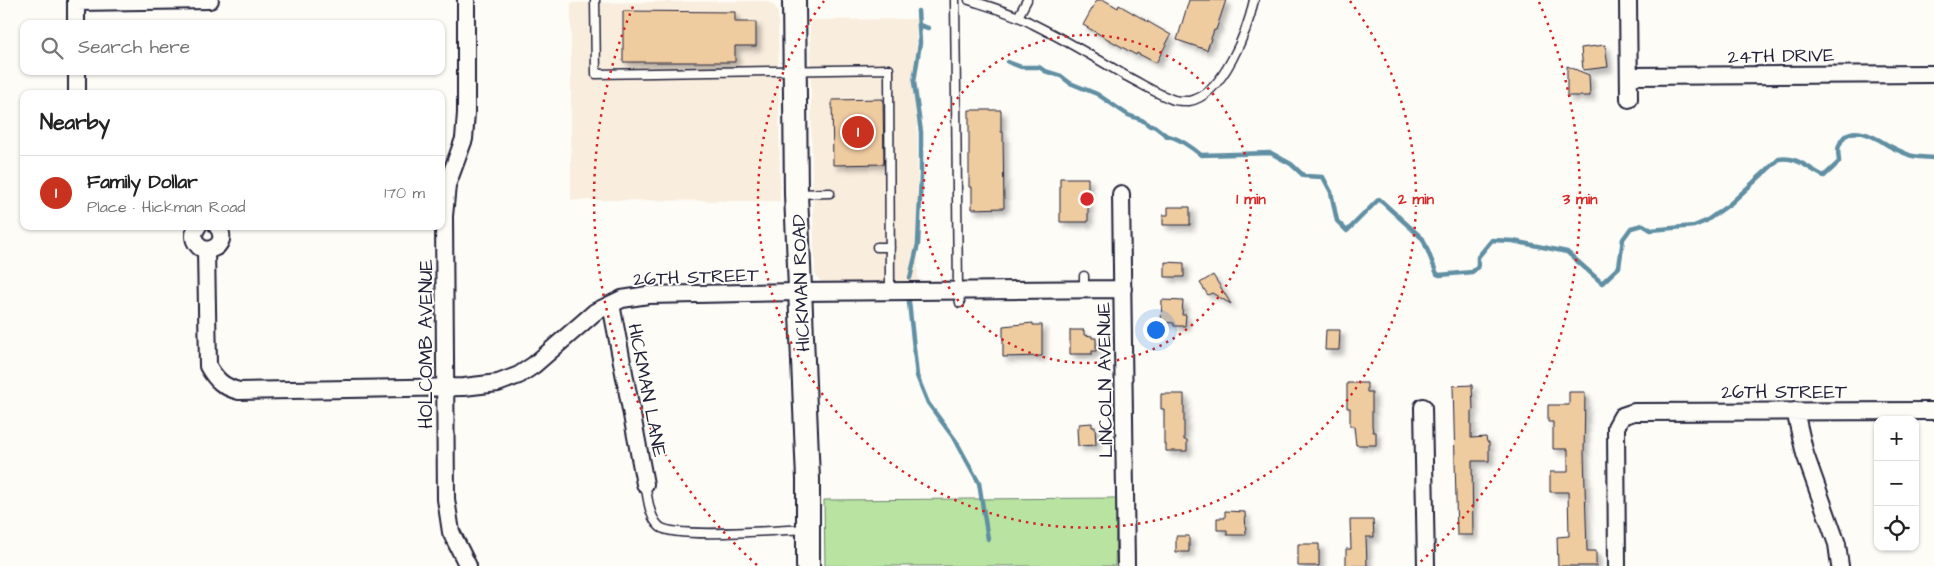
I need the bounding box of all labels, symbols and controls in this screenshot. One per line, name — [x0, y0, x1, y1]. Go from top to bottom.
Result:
search box — [20, 20, 445, 75]
icon: search — [38, 34, 66, 62]
text: Search here — [78, 34, 190, 61]
street label: 24TH DRIVE — [1727, 42, 1835, 71]
text: Nearby — [40, 108, 110, 137]
pin: 1 — [842, 113, 874, 151]
text: Family Dollar — [87, 169, 198, 196]
text: 1 — [55, 182, 57, 204]
text: 170 m — [384, 182, 425, 204]
text: 1 min — [1236, 189, 1266, 210]
text: 2 min — [1397, 189, 1435, 210]
text: 3 min — [1561, 189, 1598, 210]
centre of rings — [1078, 190, 1096, 208]
text: Place · Hickman Road — [87, 196, 246, 218]
street label: HICKMAN ROAD — [786, 214, 817, 352]
street label: HOLCOMB AVENUE — [413, 259, 440, 429]
street label: 26TH STREET — [633, 262, 759, 293]
street label: LINCOLN AVENUE — [1091, 302, 1120, 458]
your location — [1143, 317, 1169, 343]
street label: HICKMAN LANE — [620, 321, 673, 459]
street label: 26TH STREET — [1721, 379, 1847, 406]
map controls — [1874, 416, 1919, 551]
button: + — [1874, 416, 1919, 461]
button: − — [1874, 461, 1919, 506]
button: locate — [1874, 506, 1919, 551]

